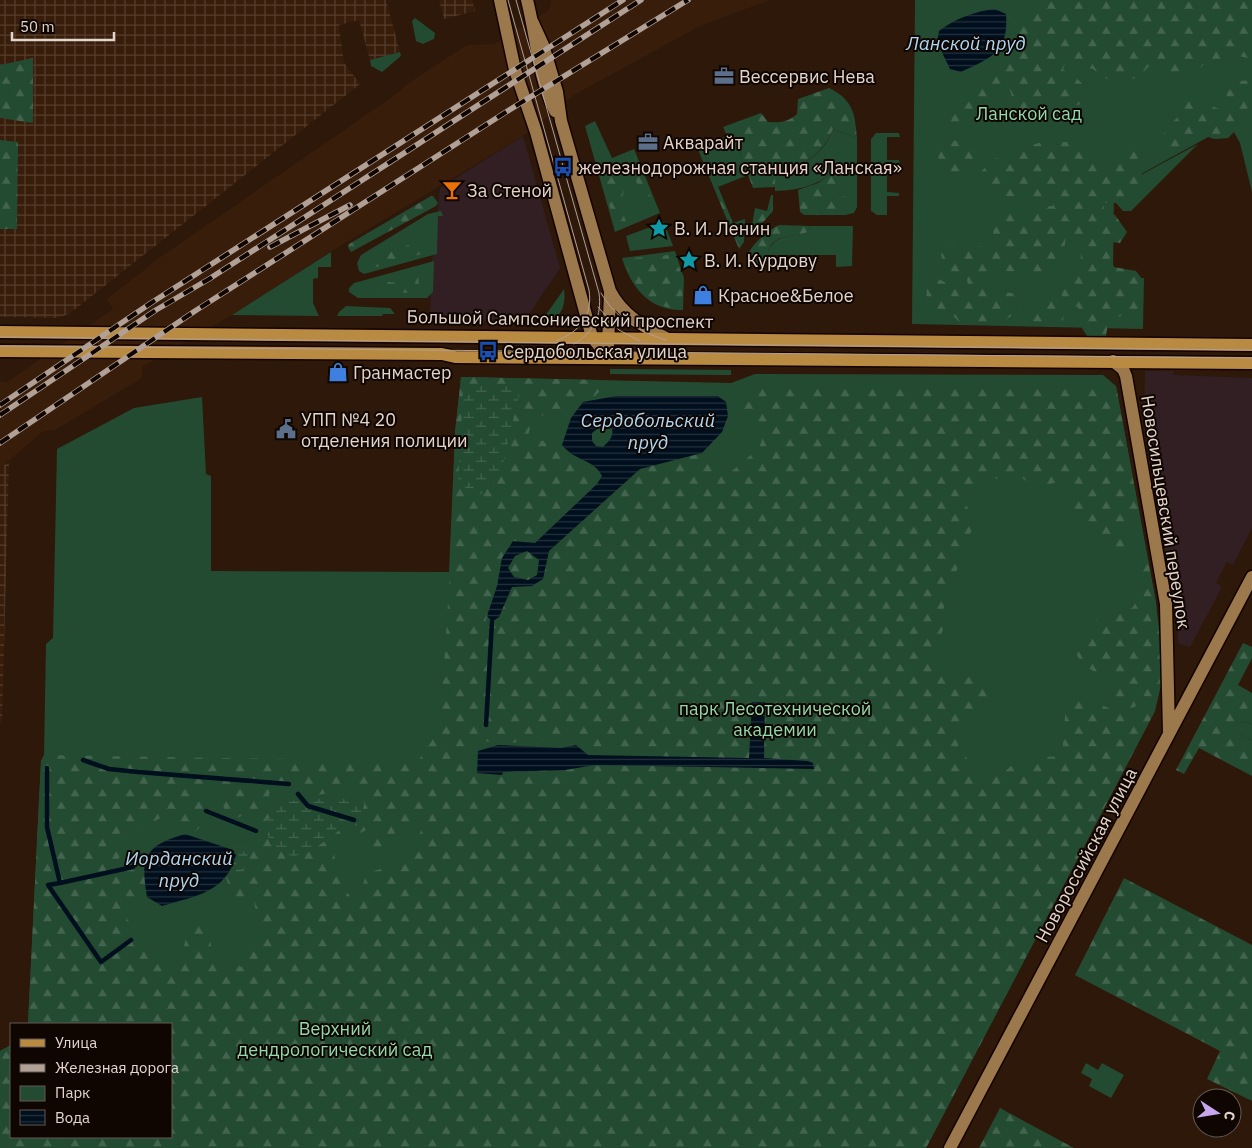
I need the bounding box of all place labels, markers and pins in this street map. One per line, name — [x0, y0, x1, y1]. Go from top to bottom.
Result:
office icon: Вессервис Нева — [713, 65, 735, 87]
place label: Вессервис Нева — [739, 65, 875, 88]
office icon: Акварайт — [637, 131, 659, 153]
place label: Акварайт — [663, 131, 744, 154]
bus stop icon: железнодорожная станция «Ланская» — [552, 156, 574, 178]
place label: железнодорожная станция «Ланская» — [578, 156, 902, 179]
bar icon: За Стеной — [441, 179, 463, 201]
place label: За Стеной — [467, 179, 552, 202]
place icon: В. И. Ленин — [648, 217, 670, 239]
place label: В. И. Ленин — [674, 217, 770, 240]
place icon: В. И. Курдову — [678, 249, 700, 271]
place label: В. И. Курдову — [704, 249, 817, 272]
shop icon: Красное&Белое — [692, 284, 714, 306]
place label: Красное&Белое — [718, 284, 854, 307]
bus stop icon: Сердобольская улица — [477, 340, 499, 362]
place label: Сердобольская улица — [503, 340, 688, 363]
shop icon: Гранмастер — [327, 361, 349, 383]
place label: Гранмастер — [353, 361, 451, 384]
place label: УПП №4 20 отделения полиции — [301, 408, 468, 452]
public building icon: УПП №4 20 отделения полиции — [275, 418, 297, 440]

